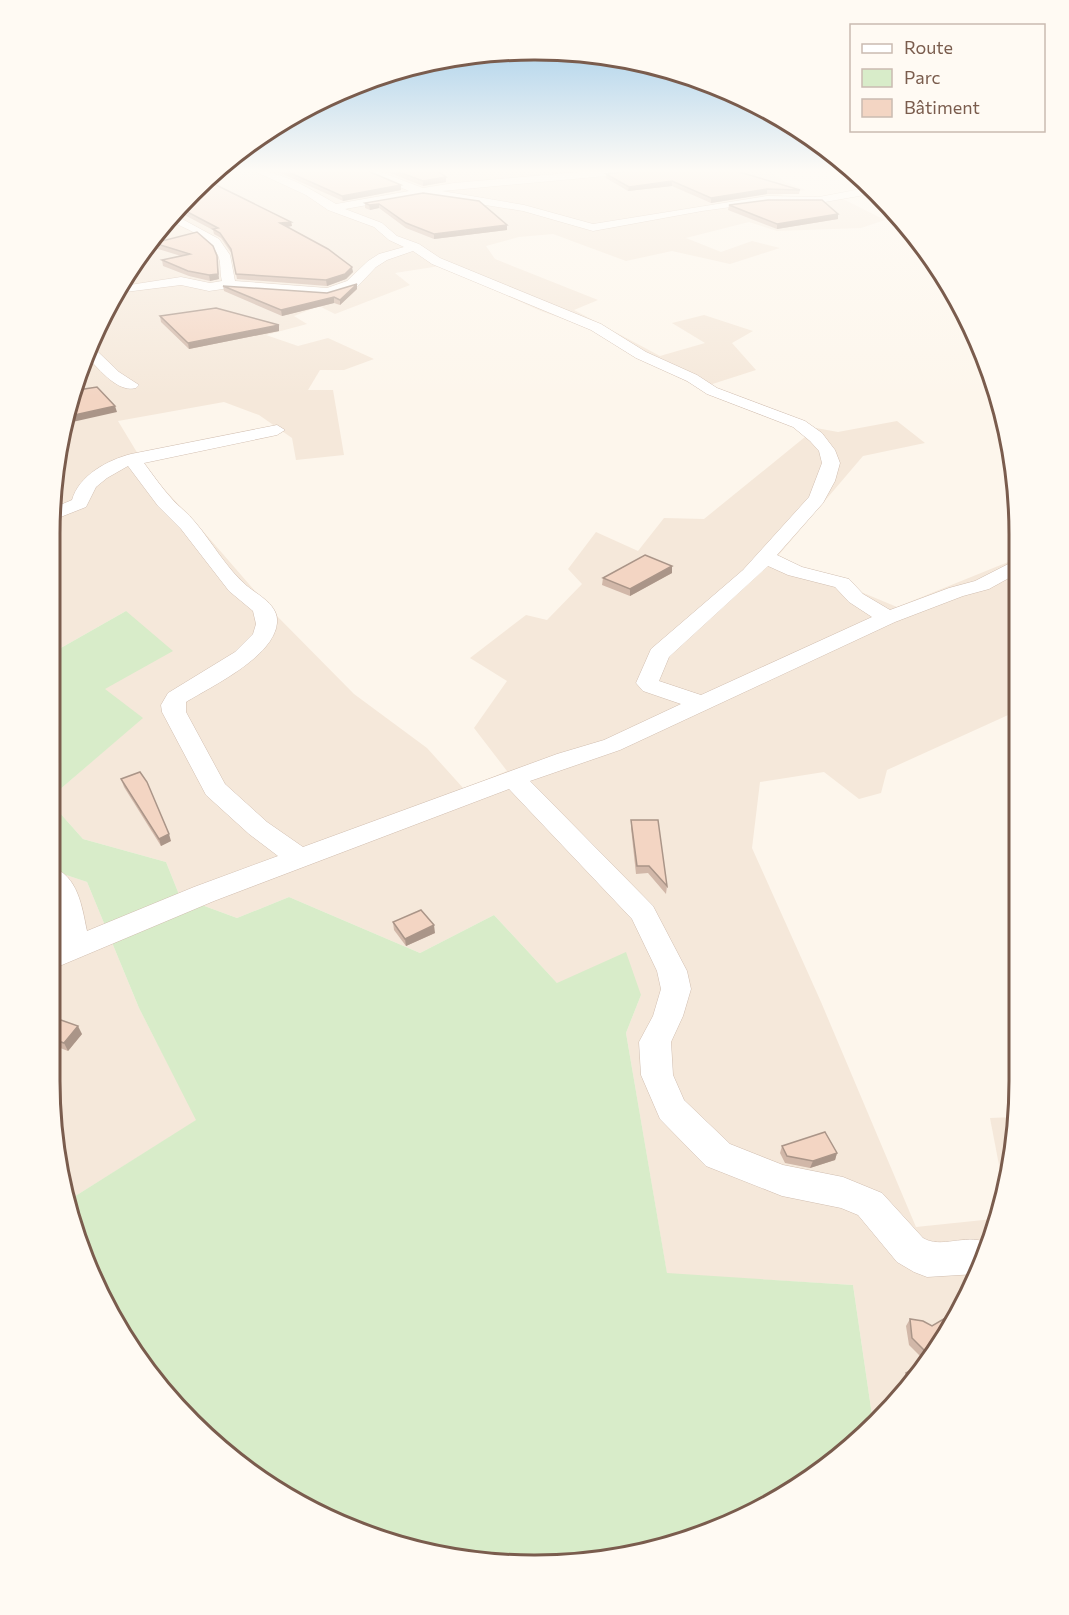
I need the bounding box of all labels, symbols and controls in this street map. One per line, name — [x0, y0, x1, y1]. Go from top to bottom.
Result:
legend — [850, 24, 1045, 132]
text: Route — [904, 36, 953, 58]
text: Parc — [904, 66, 941, 88]
text: Bâtiment — [904, 96, 980, 118]

